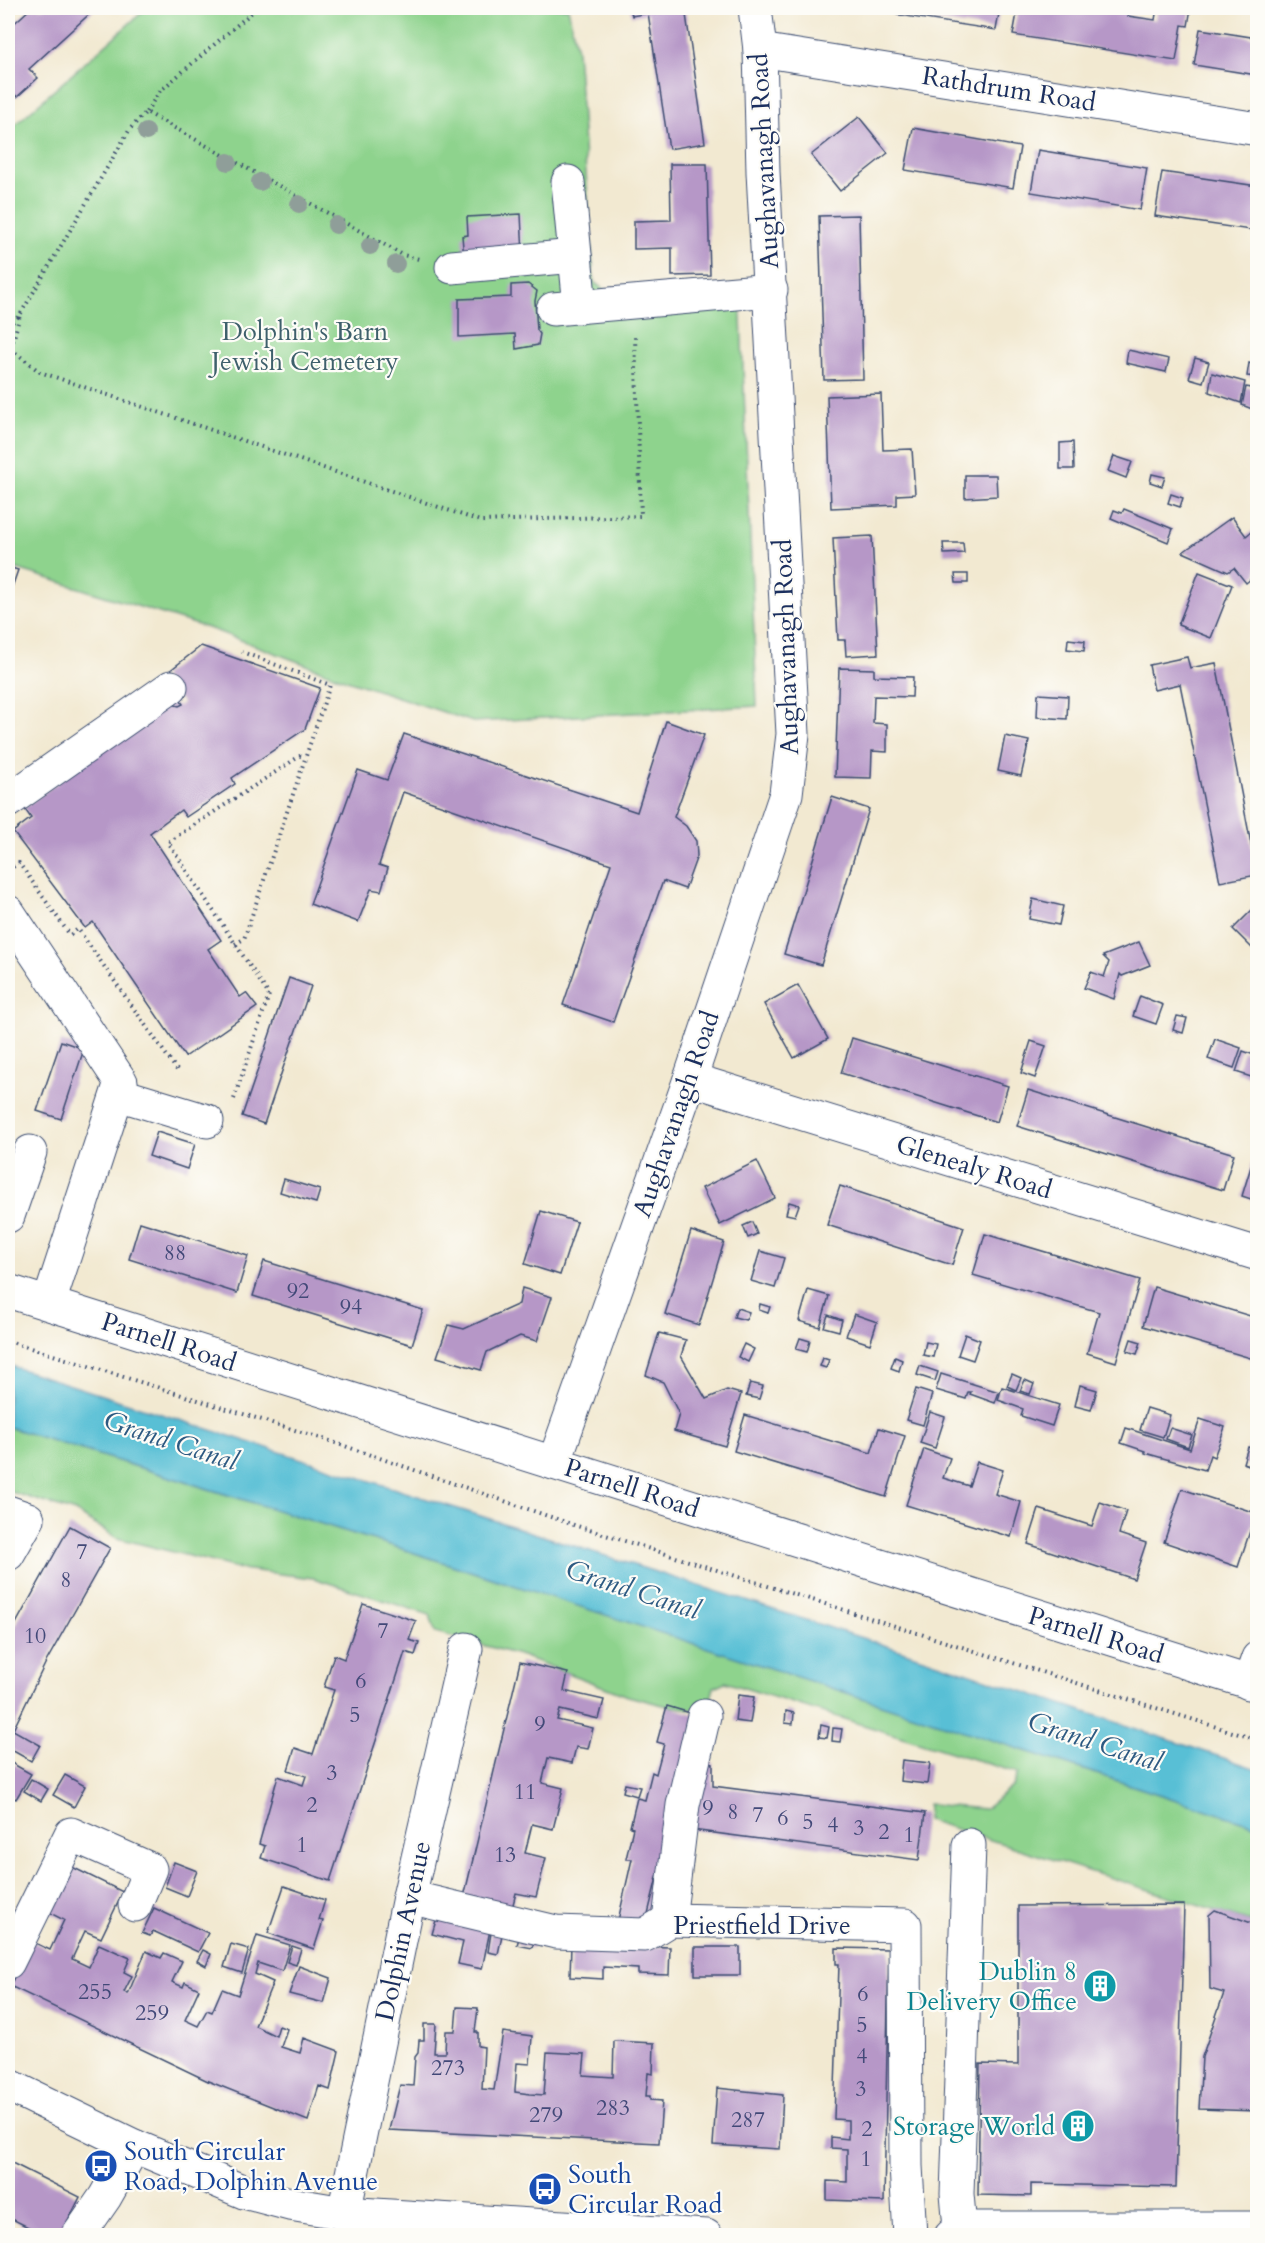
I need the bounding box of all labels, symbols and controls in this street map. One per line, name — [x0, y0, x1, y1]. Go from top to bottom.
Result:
street label: Aughavanagh Road — [741, 52, 787, 270]
street label: Rathdrum Road — [920, 58, 1099, 120]
park label: Dolphin's Barn Jewish Cemetery — [207, 314, 399, 379]
street label: Aughavanagh Road — [765, 538, 807, 756]
street label: Aughavanagh Road — [624, 1006, 728, 1222]
street label: Glenealy Road — [892, 1127, 1056, 1207]
house number: 88 — [164, 1238, 186, 1268]
house number: 92 — [287, 1276, 309, 1306]
house number: 94 — [340, 1292, 362, 1322]
street label: Parnell Road — [97, 1304, 241, 1380]
water label: Grand Canal — [99, 1402, 243, 1480]
street label: Parnell Road — [560, 1450, 704, 1526]
house number: 7 — [76, 1537, 88, 1567]
water label: Grand Canal — [561, 1551, 705, 1629]
house number: 8 — [60, 1565, 72, 1595]
street label: Parnell Road — [1024, 1598, 1168, 1672]
house number: 7 — [377, 1616, 389, 1646]
house number: 10 — [24, 1621, 46, 1651]
house number: 6 — [355, 1666, 367, 1696]
house number: 5 — [349, 1700, 361, 1730]
water label: Grand Canal — [1023, 1703, 1167, 1781]
house number: 9 — [534, 1709, 546, 1739]
house number: 3 — [326, 1758, 338, 1788]
house number: 11 — [514, 1777, 536, 1807]
house number: 2 — [306, 1790, 318, 1820]
house number: 9 — [702, 1793, 714, 1823]
house number: 8 — [727, 1797, 739, 1827]
house number: 7 — [752, 1800, 764, 1830]
house number: 6 — [777, 1803, 789, 1833]
house number: 5 — [802, 1807, 814, 1837]
house number: 4 — [827, 1810, 839, 1840]
house number: 3 — [853, 1813, 865, 1843]
house number: 2 — [878, 1817, 890, 1847]
house number: 1 — [903, 1820, 915, 1850]
house number: 1 — [296, 1830, 308, 1860]
street label: Dolphin Avenue — [367, 1838, 439, 2024]
house number: 13 — [494, 1840, 516, 1870]
street label: Priestfield Drive — [673, 1908, 851, 1943]
place label: Dublin 8 Delivery Office — [906, 1954, 1077, 2019]
building icon: Dublin 8 Delivery Office — [1082, 1968, 1118, 2004]
house number: 255 — [78, 1977, 112, 2007]
house number: 6 — [857, 1979, 869, 2009]
house number: 259 — [135, 1998, 169, 2028]
house number: 5 — [856, 2010, 868, 2040]
house number: 4 — [856, 2041, 868, 2071]
house number: 273 — [431, 2053, 465, 2083]
house number: 3 — [855, 2074, 867, 2104]
house number: 283 — [596, 2093, 630, 2123]
house number: 279 — [529, 2100, 563, 2130]
house number: 287 — [731, 2105, 765, 2135]
building icon: Storage World — [1060, 2108, 1096, 2144]
place label: Storage World — [893, 2109, 1055, 2144]
house number: 2 — [861, 2114, 873, 2144]
place label: South Circular Road, Dolphin Avenue — [124, 2134, 378, 2199]
house number: 1 — [860, 2144, 872, 2174]
bus stop icon: South Circular Road, Dolphin Avenue — [83, 2148, 119, 2184]
place label: South Circular Road — [568, 2157, 722, 2222]
bus stop icon: South Circular Road — [527, 2171, 563, 2207]

